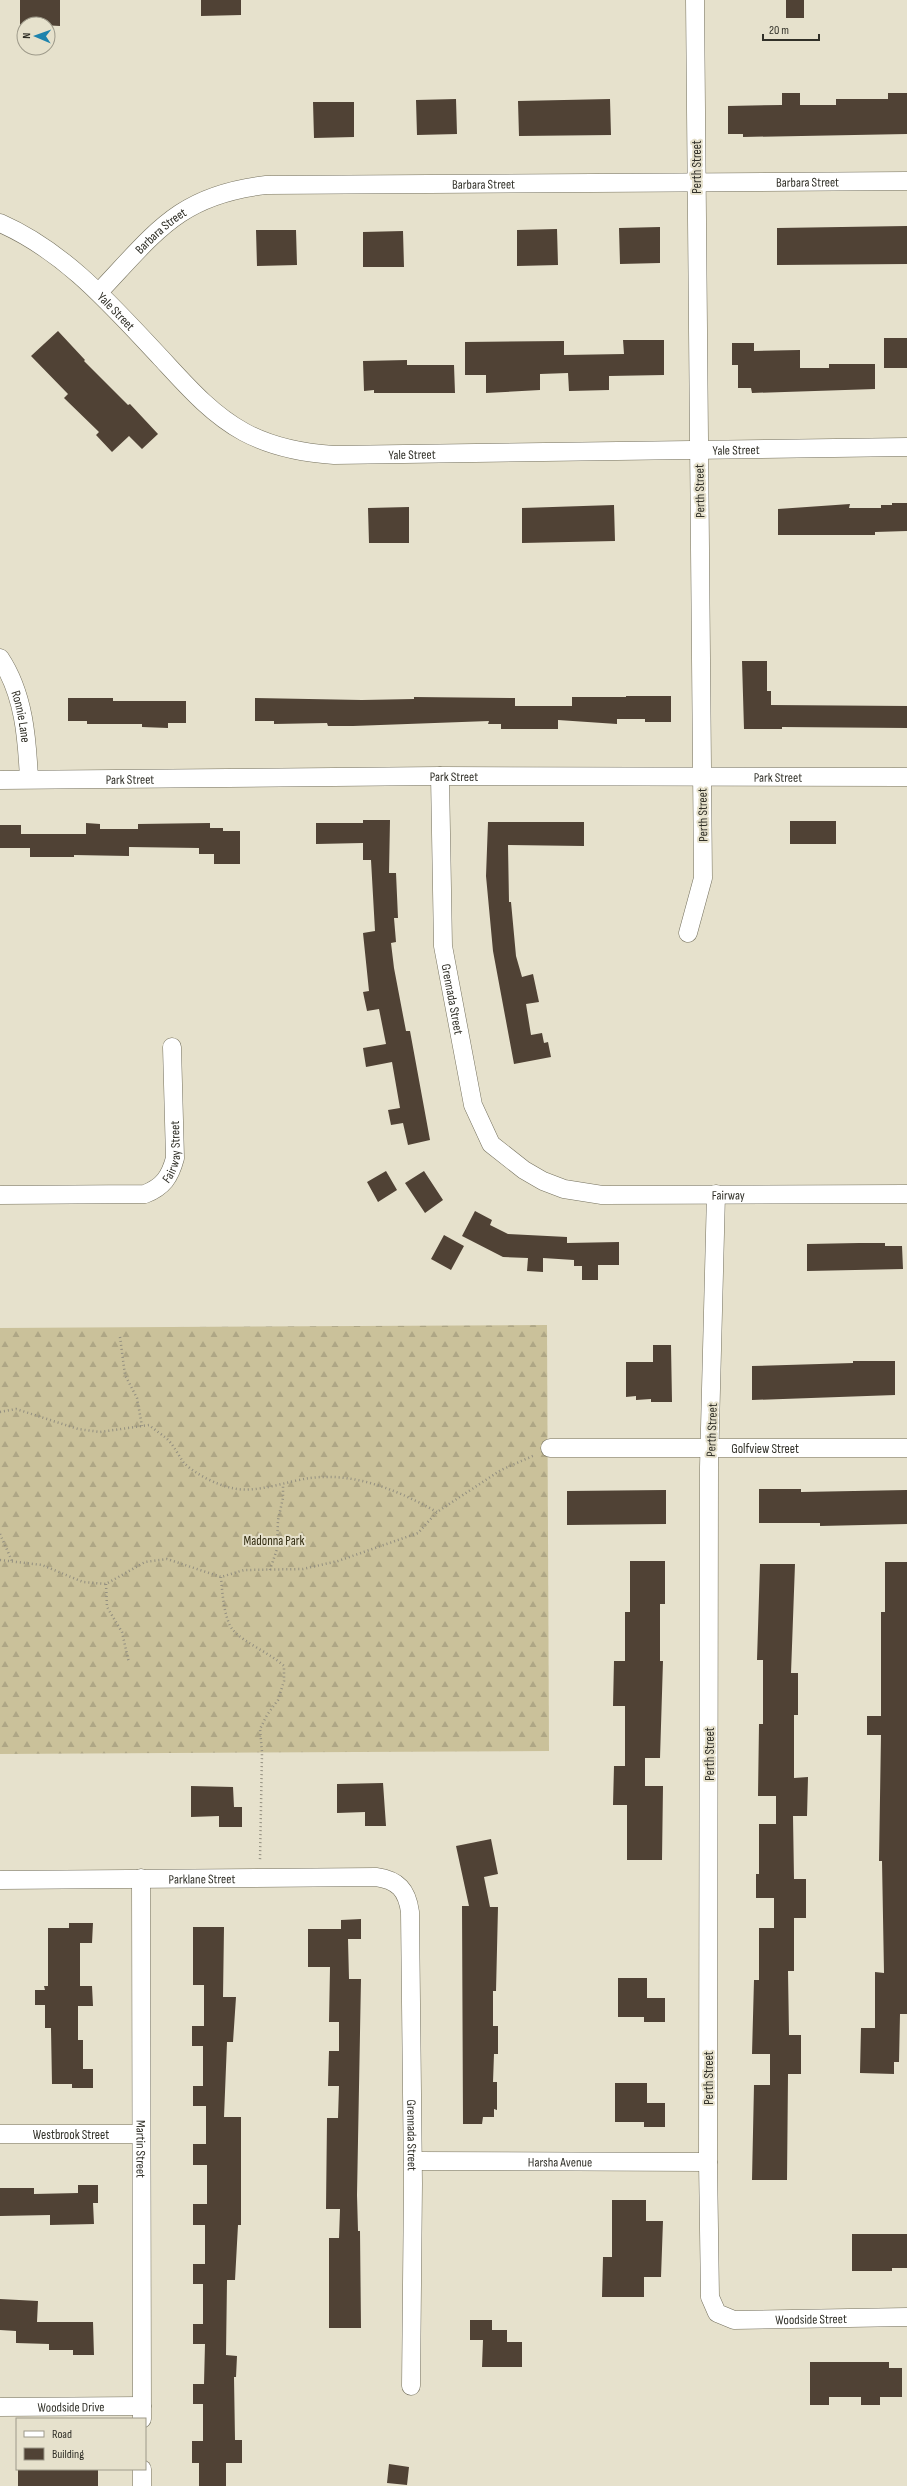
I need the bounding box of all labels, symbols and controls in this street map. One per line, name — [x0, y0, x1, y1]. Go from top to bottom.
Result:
north arrow — [16, 16, 56, 56]
scale bar — [763, 16, 819, 42]
text: 20 m — [769, 23, 789, 38]
text: N — [20, 32, 33, 39]
street label: Perth Street — [689, 140, 705, 194]
street label: Barbara Street — [776, 174, 839, 191]
street label: Barbara Street — [452, 176, 515, 193]
street label: Barbara Street — [132, 205, 189, 258]
street label: Yale Street — [94, 289, 138, 334]
street label: Yale Street — [712, 442, 760, 459]
street label: Yale Street — [388, 447, 436, 463]
street label: Perth Street — [692, 464, 708, 518]
street label: Ronnie Lane — [7, 689, 33, 743]
street label: Park Street — [430, 769, 478, 785]
street label: Park Street — [754, 770, 802, 786]
street label: Park Street — [106, 772, 154, 788]
street label: Perth Street — [695, 788, 711, 842]
street label: Grennada Street — [438, 963, 467, 1036]
street label: Fairway Street — [159, 1120, 184, 1186]
street label: Fairway — [712, 1188, 745, 1204]
street label: Perth Street — [703, 1403, 721, 1457]
street label: Golfview Street — [731, 1441, 799, 1457]
park label: Madonna Park — [244, 1533, 304, 1549]
street label: Perth Street — [702, 1727, 718, 1781]
street label: Parklane Street — [169, 1871, 236, 1888]
street label: Perth Street — [701, 2051, 717, 2105]
street label: Grennada Street — [403, 2099, 420, 2171]
street label: Martin Street — [132, 2120, 149, 2178]
street label: Westbrook Street — [33, 2127, 109, 2143]
street label: Harsha Avenue — [528, 2154, 592, 2171]
street label: Woodside Street — [775, 2311, 847, 2328]
street label: Woodside Drive — [37, 2399, 105, 2416]
legend — [16, 2418, 146, 2470]
text: Road — [52, 2427, 72, 2442]
text: Building — [52, 2447, 84, 2462]

